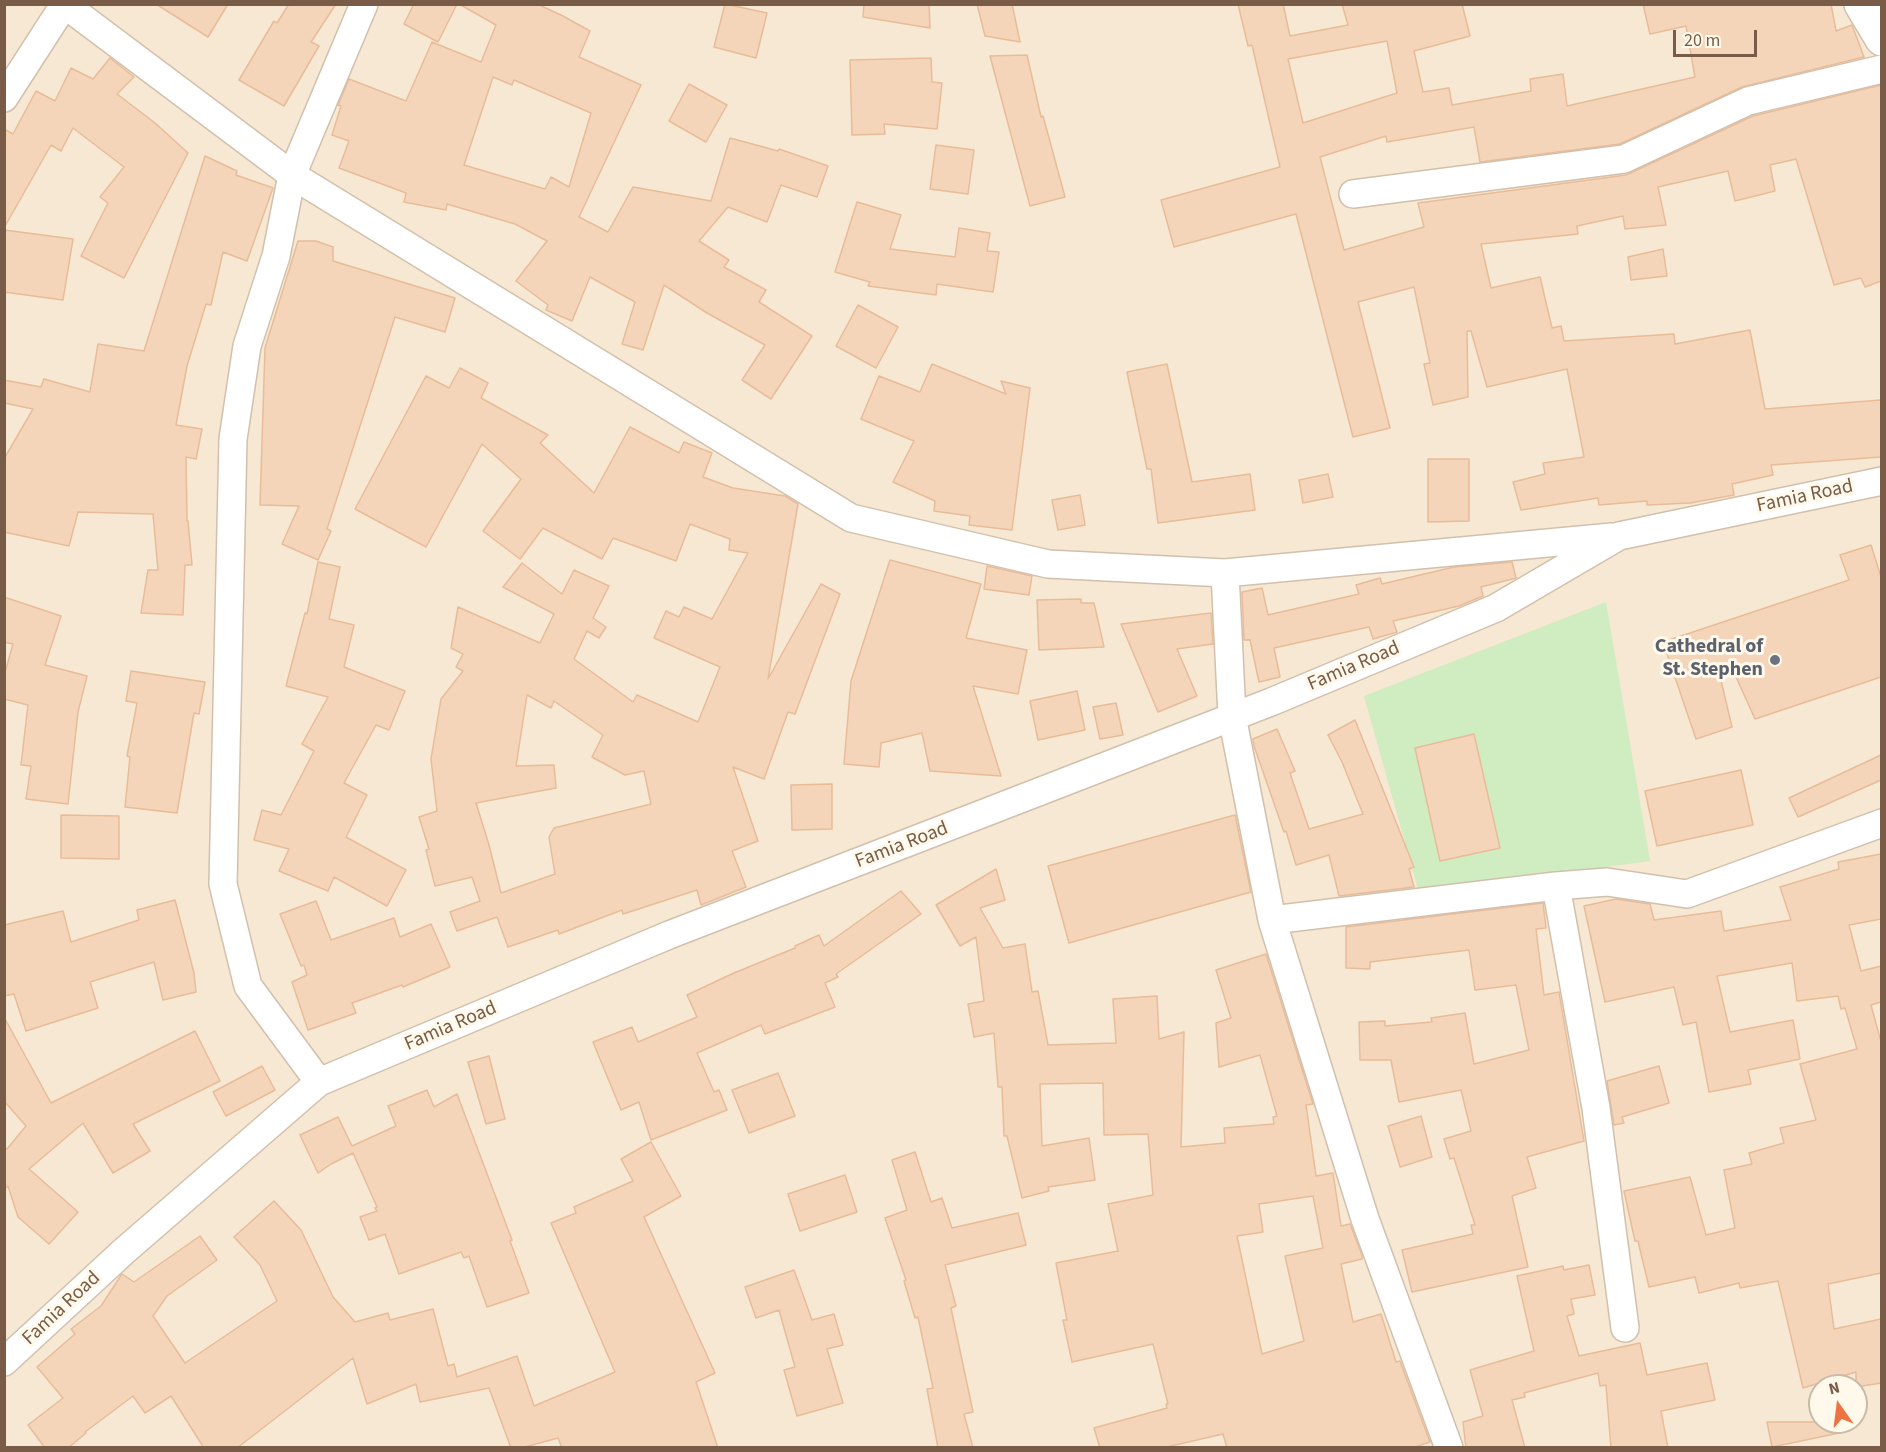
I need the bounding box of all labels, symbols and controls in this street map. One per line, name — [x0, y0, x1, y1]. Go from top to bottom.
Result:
scale bar — [1676, 18, 1760, 56]
text: 20 m — [1684, 28, 1720, 53]
street label: Famia Road — [1755, 475, 1855, 519]
place label: Cathedral of St. Stephen — [1655, 636, 1763, 683]
street label: Famia Road — [1304, 637, 1404, 697]
marker: Cathedral of St. Stephen — [1768, 653, 1782, 667]
street label: Famia Road — [852, 817, 952, 875]
street label: Famia Road — [401, 997, 501, 1057]
street label: Famia Road — [18, 1267, 106, 1351]
north arrow — [1808, 1374, 1868, 1434]
text: N — [1826, 1377, 1842, 1400]

